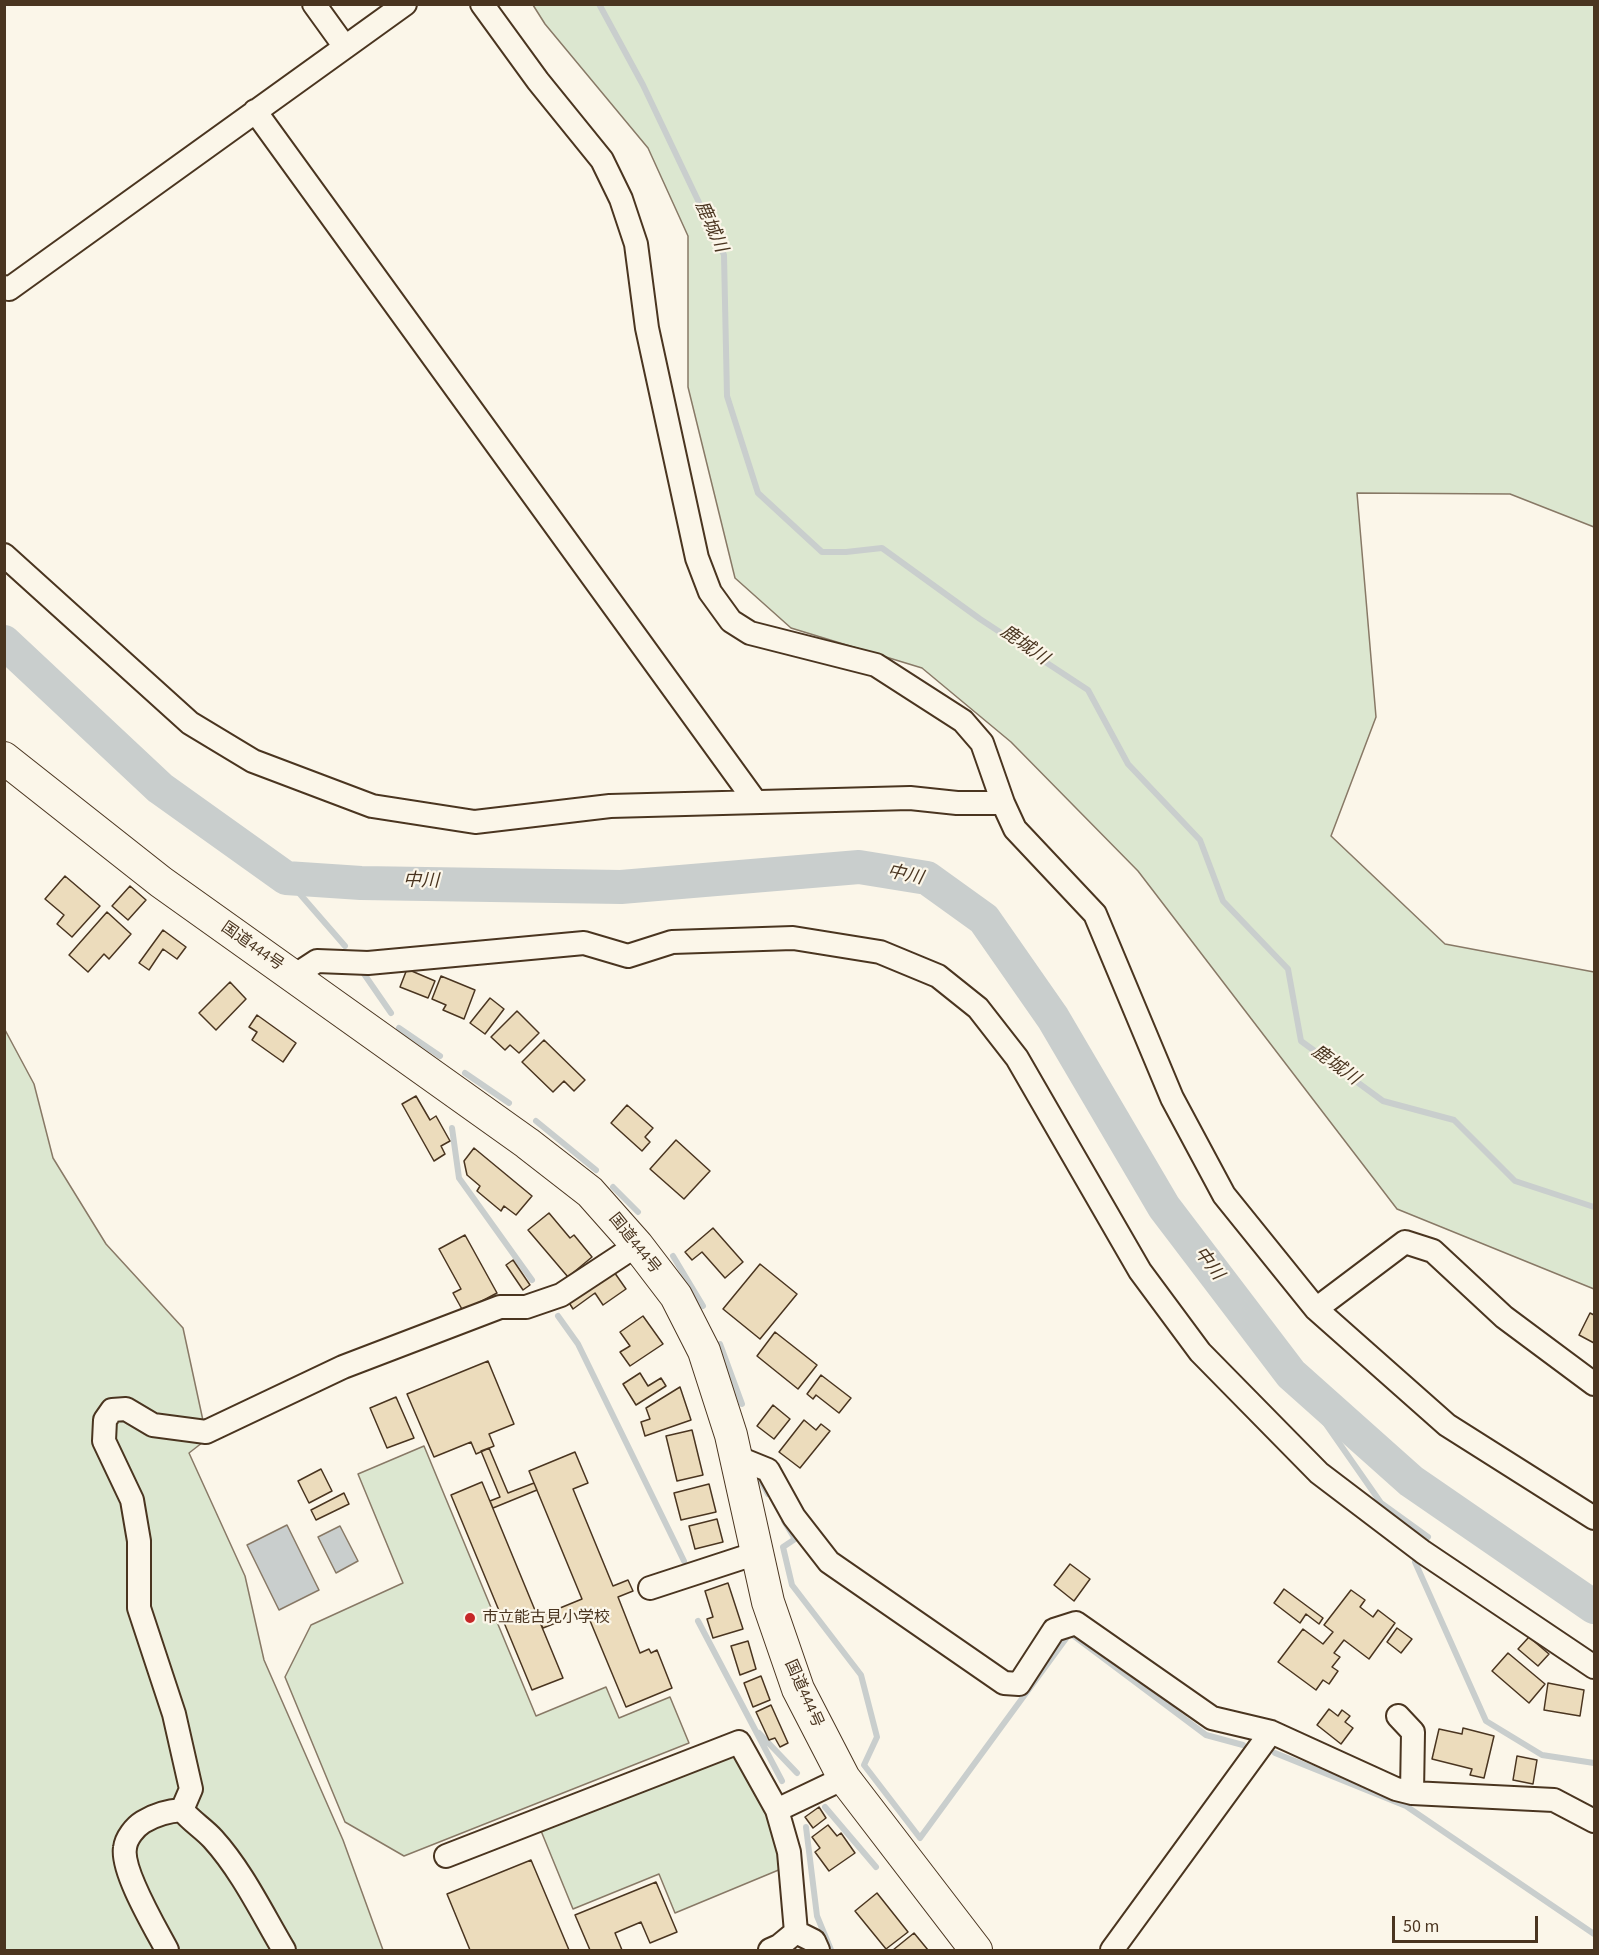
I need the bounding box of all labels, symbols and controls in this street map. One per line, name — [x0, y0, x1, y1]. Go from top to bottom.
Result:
water label: 鹿城川 — [689, 198, 731, 256]
water label: 鹿城川 — [996, 622, 1052, 670]
water label: 中川 — [885, 862, 925, 890]
water label: 中川 — [403, 871, 439, 893]
street label: 国道444号 — [217, 919, 287, 975]
water label: 鹿城川 — [1307, 1041, 1363, 1091]
street label: 国道444号 — [604, 1210, 664, 1278]
water label: 中川 — [1189, 1243, 1227, 1285]
place label: 市立能古見小学校 — [482, 1608, 610, 1628]
marker: 市立能古見小学校 — [463, 1611, 477, 1625]
street label: 国道444号 — [780, 1657, 826, 1731]
scale bar — [1395, 1904, 1540, 1942]
text: 50 m — [1403, 1914, 1439, 1939]

